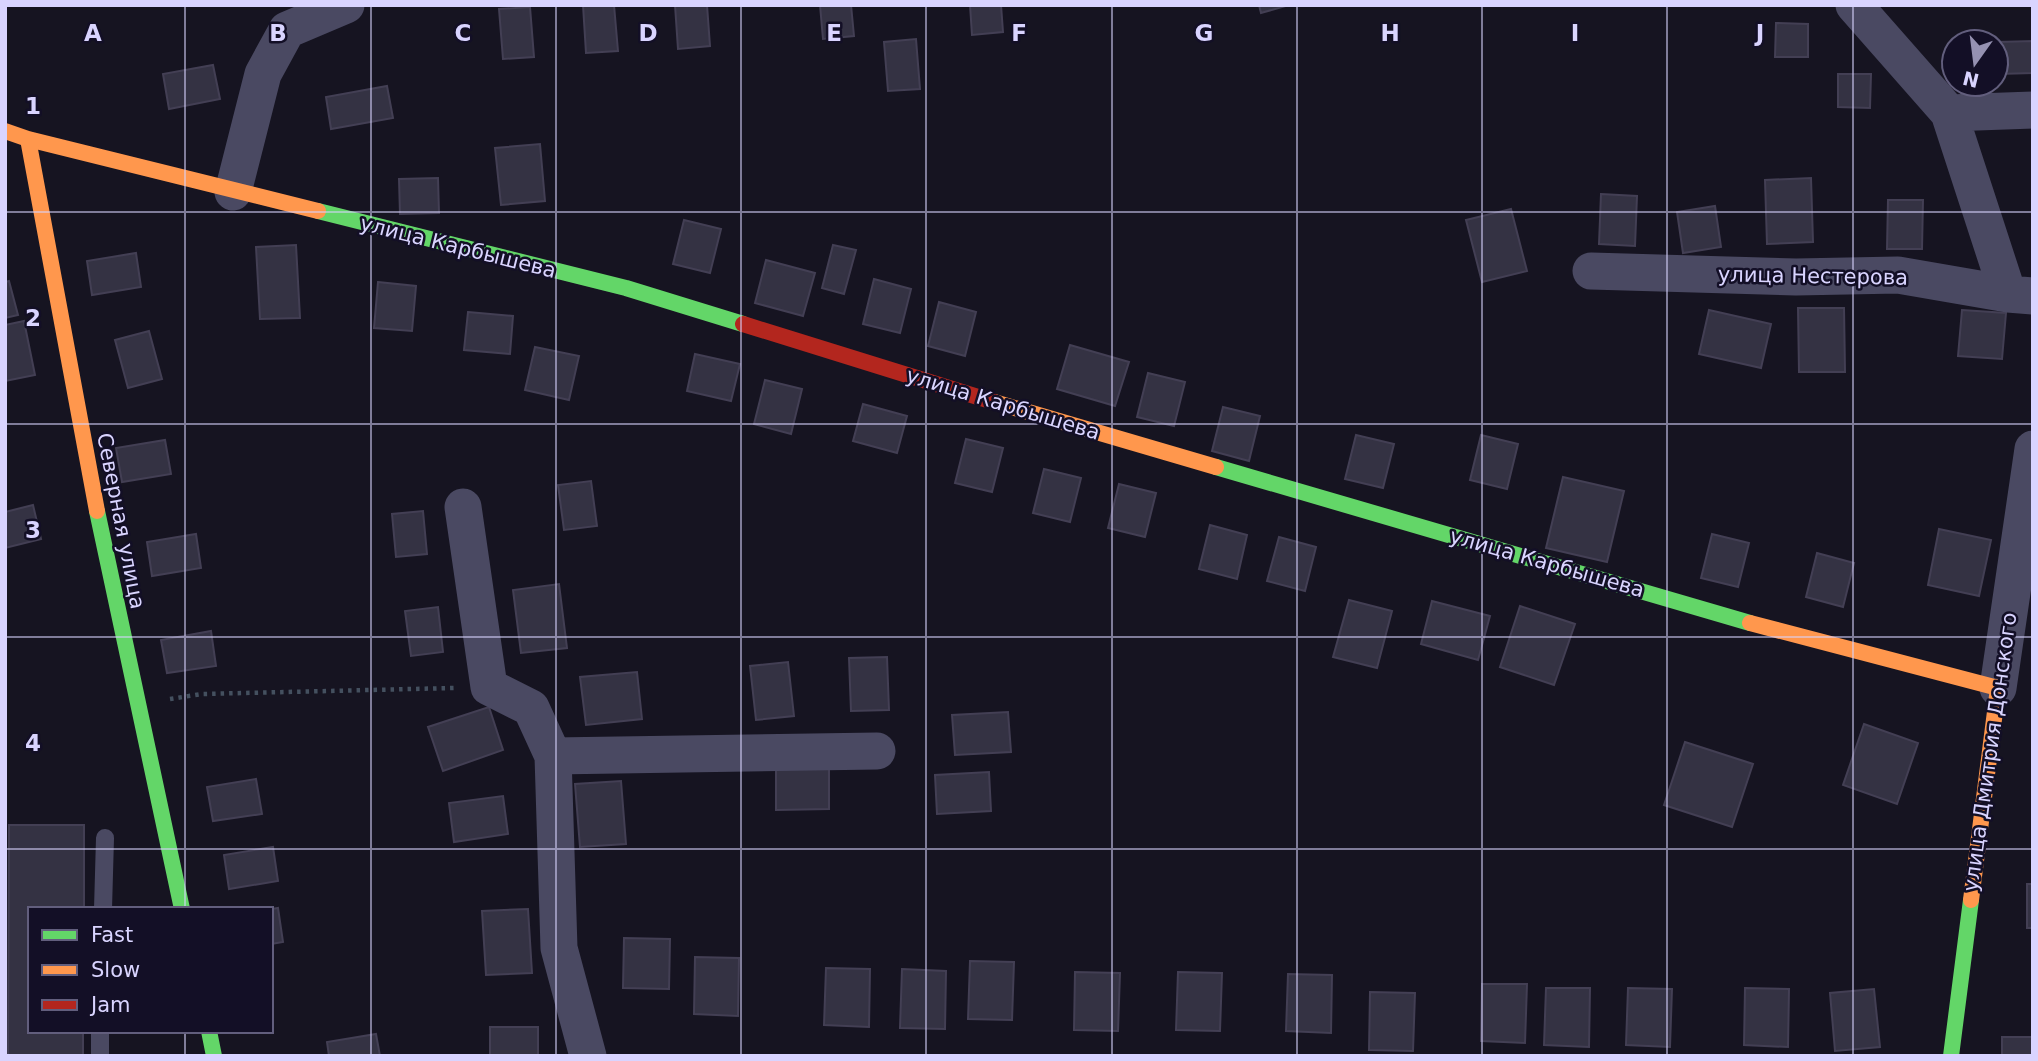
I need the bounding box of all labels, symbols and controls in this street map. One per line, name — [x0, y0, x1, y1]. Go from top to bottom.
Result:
text: A — [84, 20, 102, 46]
text: B — [269, 20, 287, 46]
text: C — [455, 20, 471, 46]
text: D — [638, 20, 658, 46]
text: E — [826, 20, 842, 46]
text: F — [1011, 20, 1027, 46]
text: G — [1195, 20, 1213, 46]
text: H — [1380, 20, 1400, 46]
text: I — [1571, 20, 1579, 46]
text: J — [1754, 20, 1764, 46]
north arrow — [1940, 28, 2010, 98]
text: N — [1961, 67, 1981, 92]
text: 1 — [25, 93, 41, 119]
street label: улица Карбышева — [357, 211, 559, 283]
street label: улица Нестерова — [1718, 262, 1908, 290]
text: 2 — [25, 305, 41, 331]
street label: улица Карбышева — [903, 363, 1103, 445]
street label: Северная улица — [92, 431, 150, 611]
text: 3 — [25, 517, 41, 543]
street label: улица Карбышева — [1447, 524, 1647, 602]
street label: улица Дмитрия Донского — [1959, 611, 2021, 893]
text: 4 — [25, 730, 41, 756]
legend — [28, 907, 273, 1033]
text: Fast — [91, 923, 133, 947]
text: Slow — [91, 958, 140, 982]
text: Jam — [89, 993, 131, 1017]

